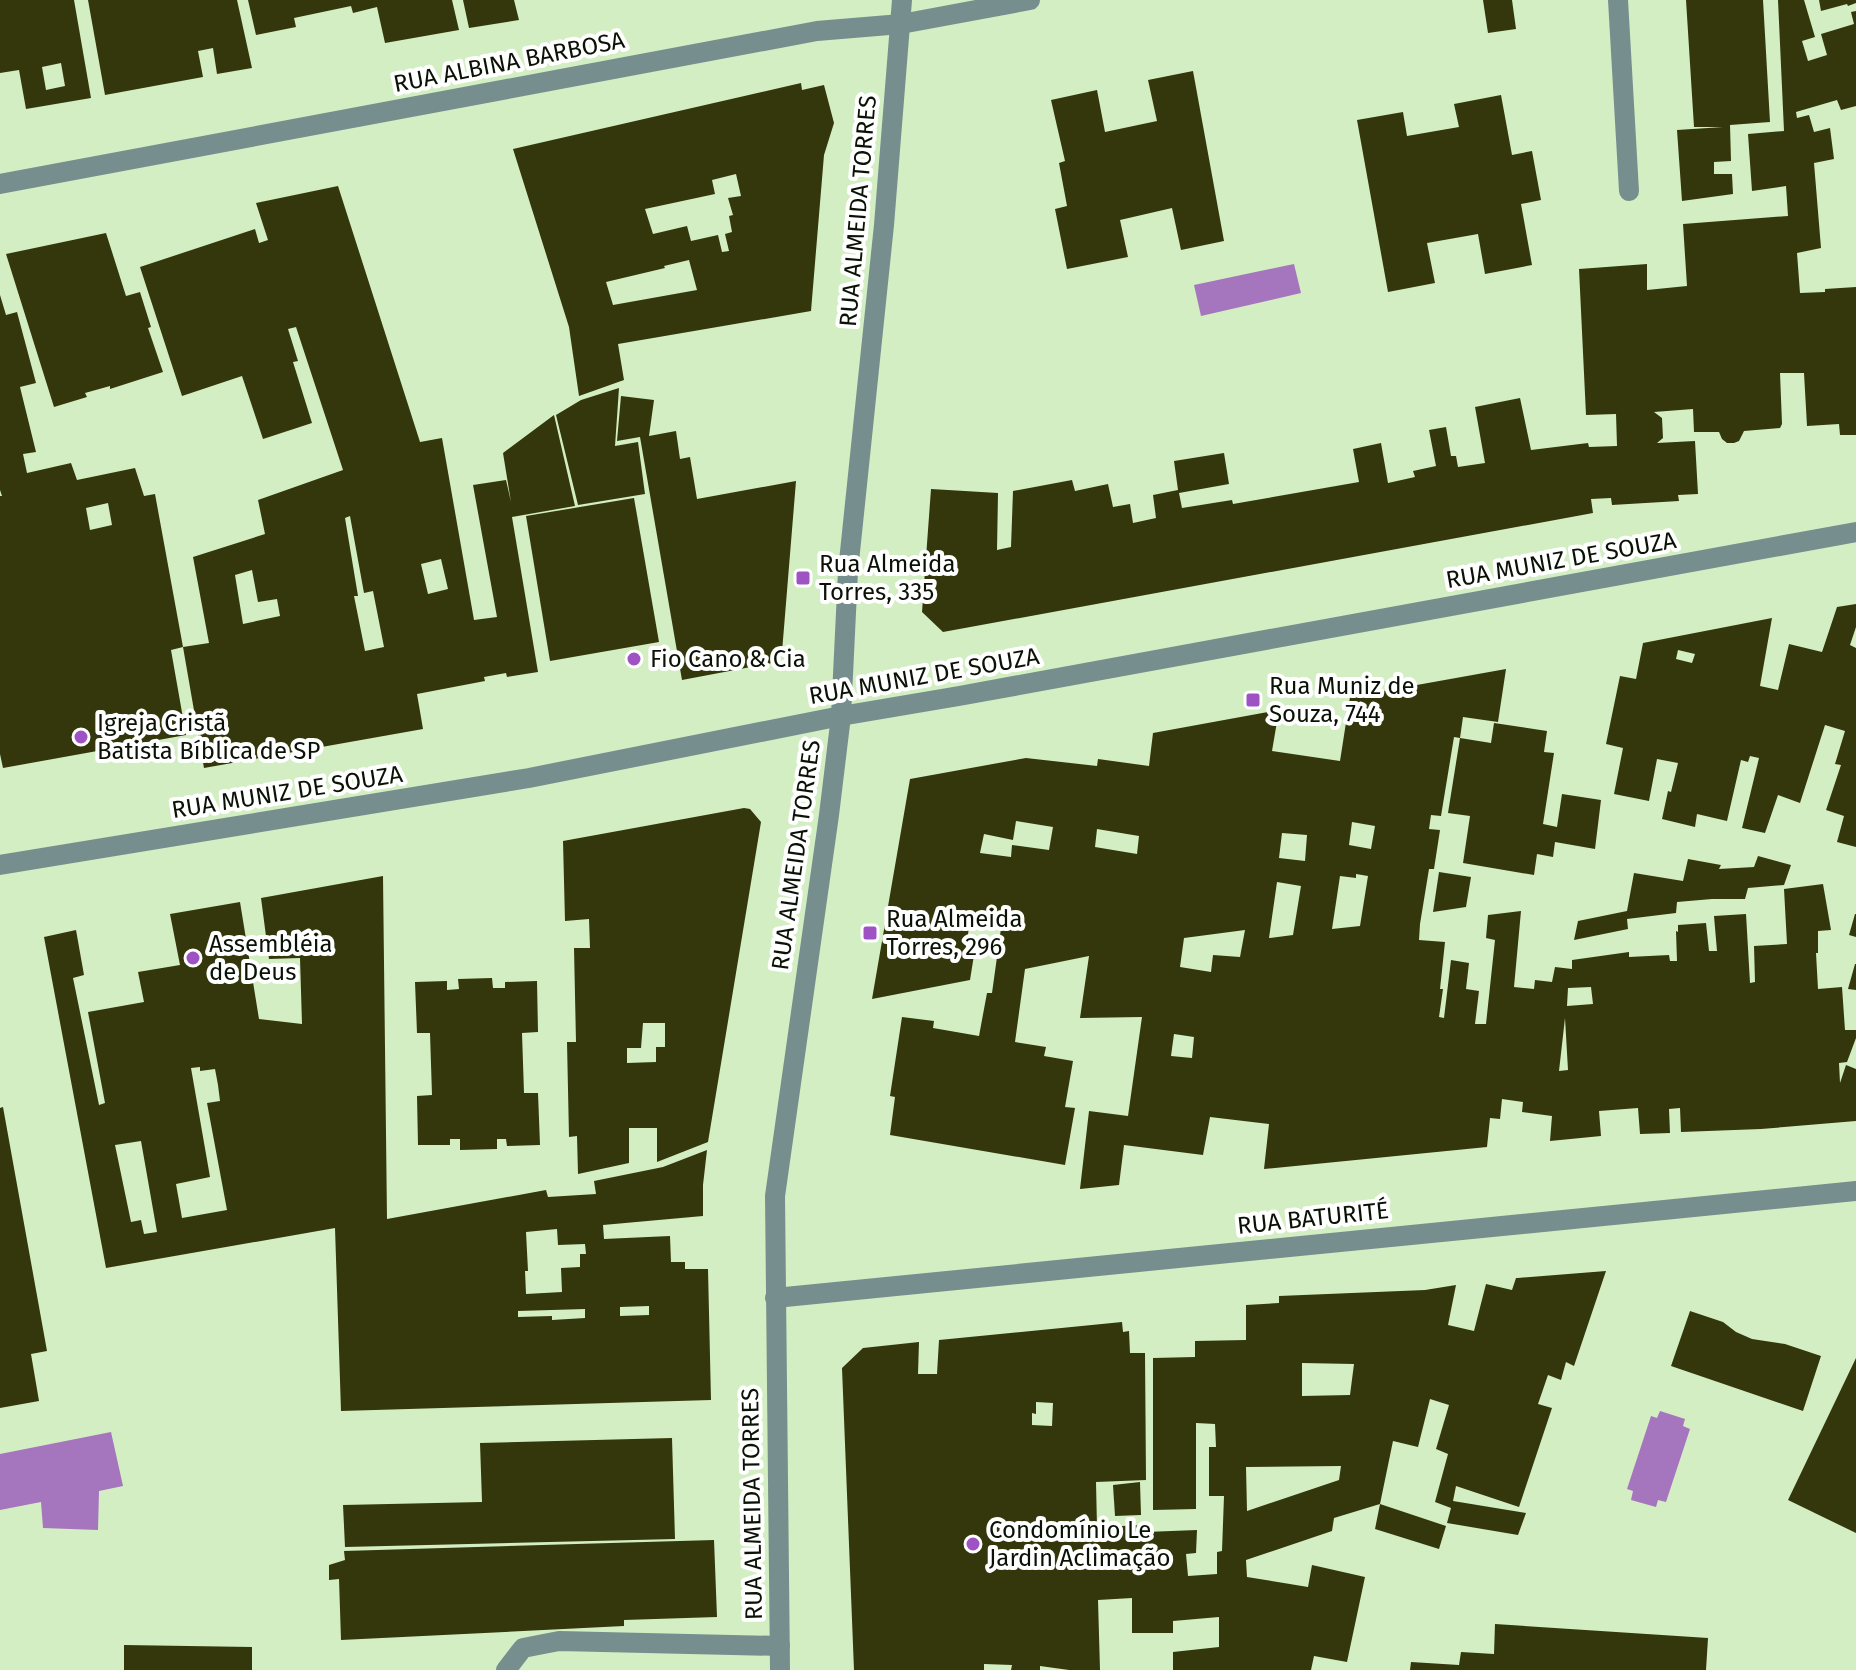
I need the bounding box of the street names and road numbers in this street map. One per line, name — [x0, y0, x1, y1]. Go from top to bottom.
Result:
street label: RUA ALBINA BARBOSA — [391, 26, 627, 98]
street label: RUA ALMEIDA TORRES — [834, 94, 882, 328]
street label: RUA MUNIZ DE SOUZA — [1444, 526, 1679, 594]
street label: RUA MUNIZ DE SOUZA — [807, 642, 1042, 710]
street label: RUA ALMEIDA TORRES — [766, 738, 826, 972]
street label: RUA MUNIZ DE SOUZA — [170, 760, 405, 824]
street label: RUA BATURITÉ — [1236, 1195, 1390, 1240]
street label: RUA ALMEIDA TORRES — [736, 1388, 768, 1620]

